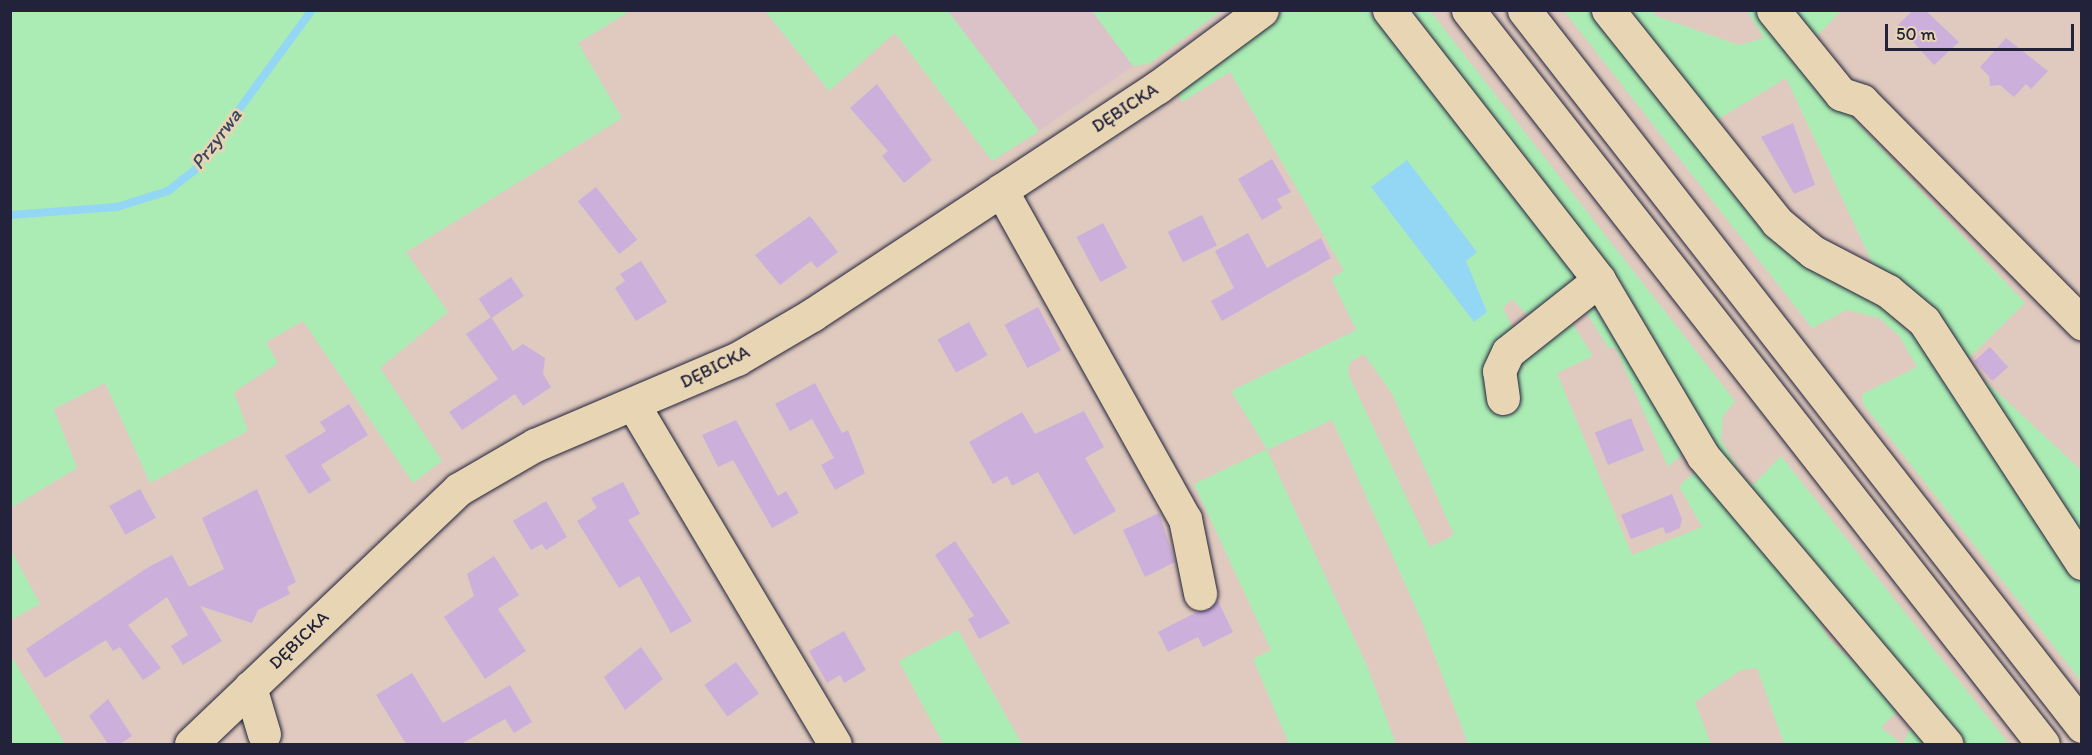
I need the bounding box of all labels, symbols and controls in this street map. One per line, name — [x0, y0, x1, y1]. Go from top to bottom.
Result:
scale bar — [1888, 12, 2077, 50]
text: 50 m — [1896, 23, 1936, 45]
street label: DĘBICKA — [1088, 79, 1162, 137]
water label: Przyrwa — [185, 104, 247, 174]
street label: DĘBICKA — [677, 341, 753, 393]
street label: DĘBICKA — [265, 606, 333, 674]

